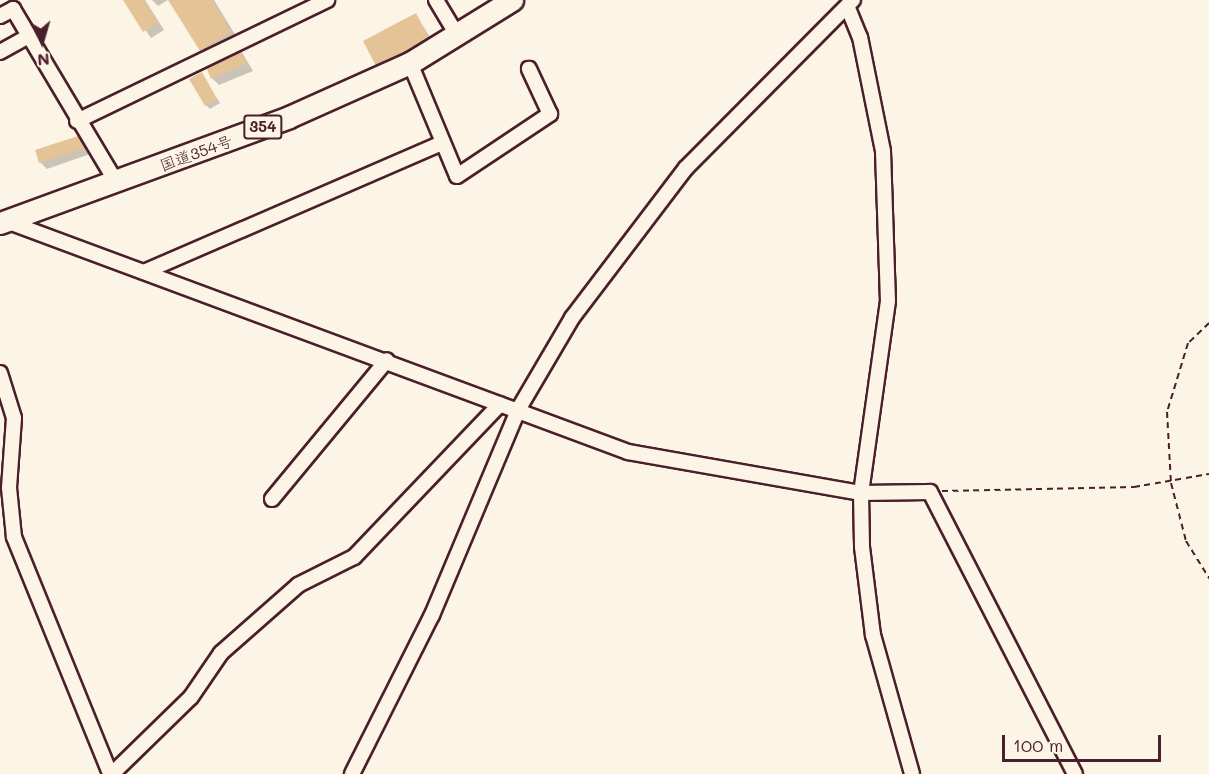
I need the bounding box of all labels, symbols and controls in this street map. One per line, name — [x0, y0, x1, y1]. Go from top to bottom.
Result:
north arrow — [12, 12, 72, 72]
text: N — [37, 49, 51, 71]
road number: 354 — [242, 115, 284, 139]
street label: 国道354号 — [157, 131, 235, 175]
scale bar — [1005, 723, 1164, 761]
text: 100 m — [1013, 733, 1063, 757]

